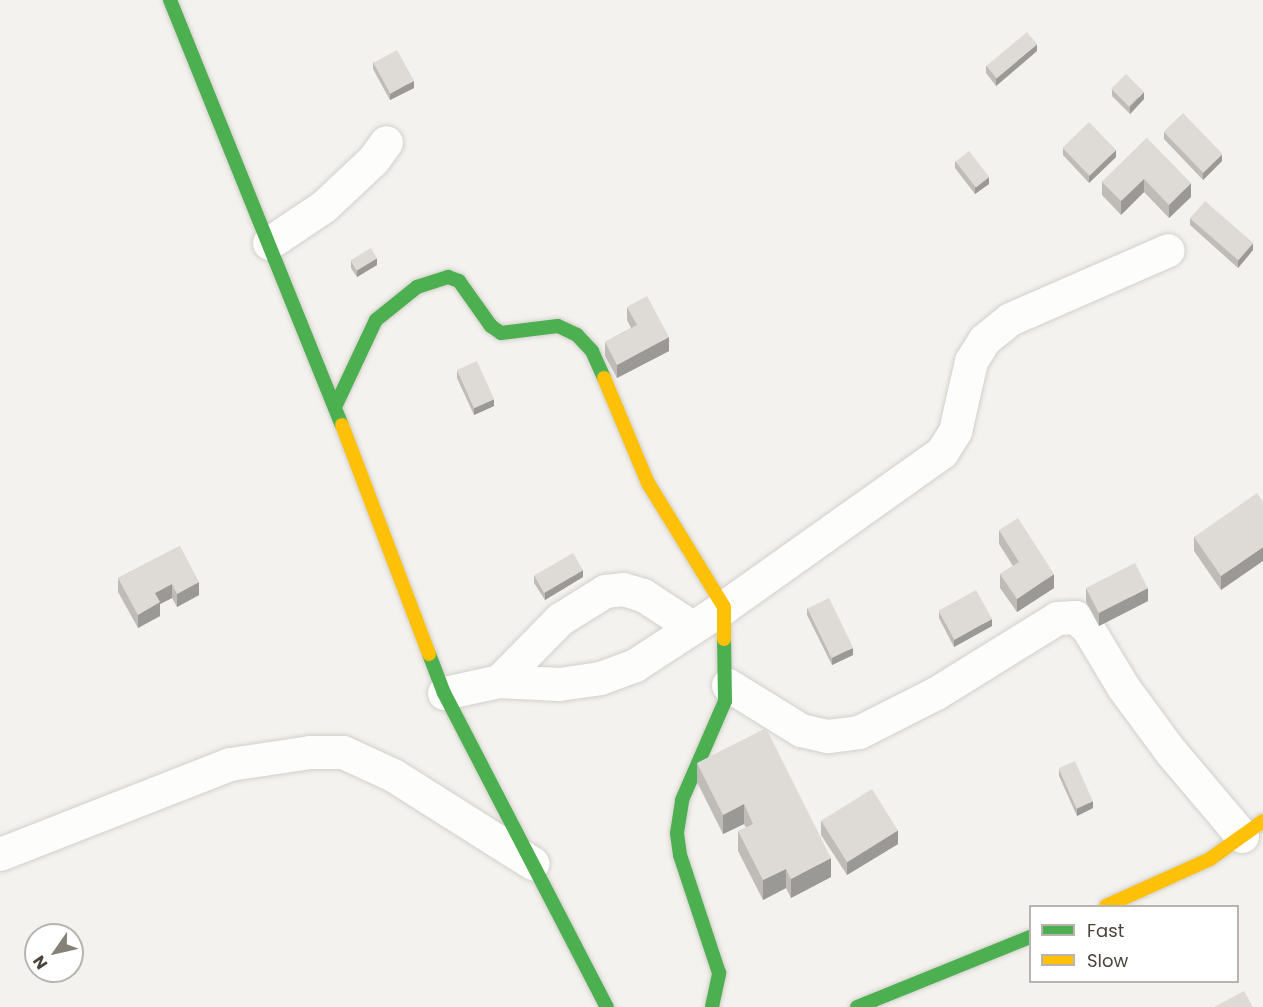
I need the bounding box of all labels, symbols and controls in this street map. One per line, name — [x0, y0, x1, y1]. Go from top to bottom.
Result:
legend — [1029, 905, 1239, 983]
text: Fast — [1087, 918, 1124, 943]
north arrow — [24, 923, 84, 983]
text: Slow — [1087, 948, 1128, 973]
text: N — [27, 951, 53, 974]

